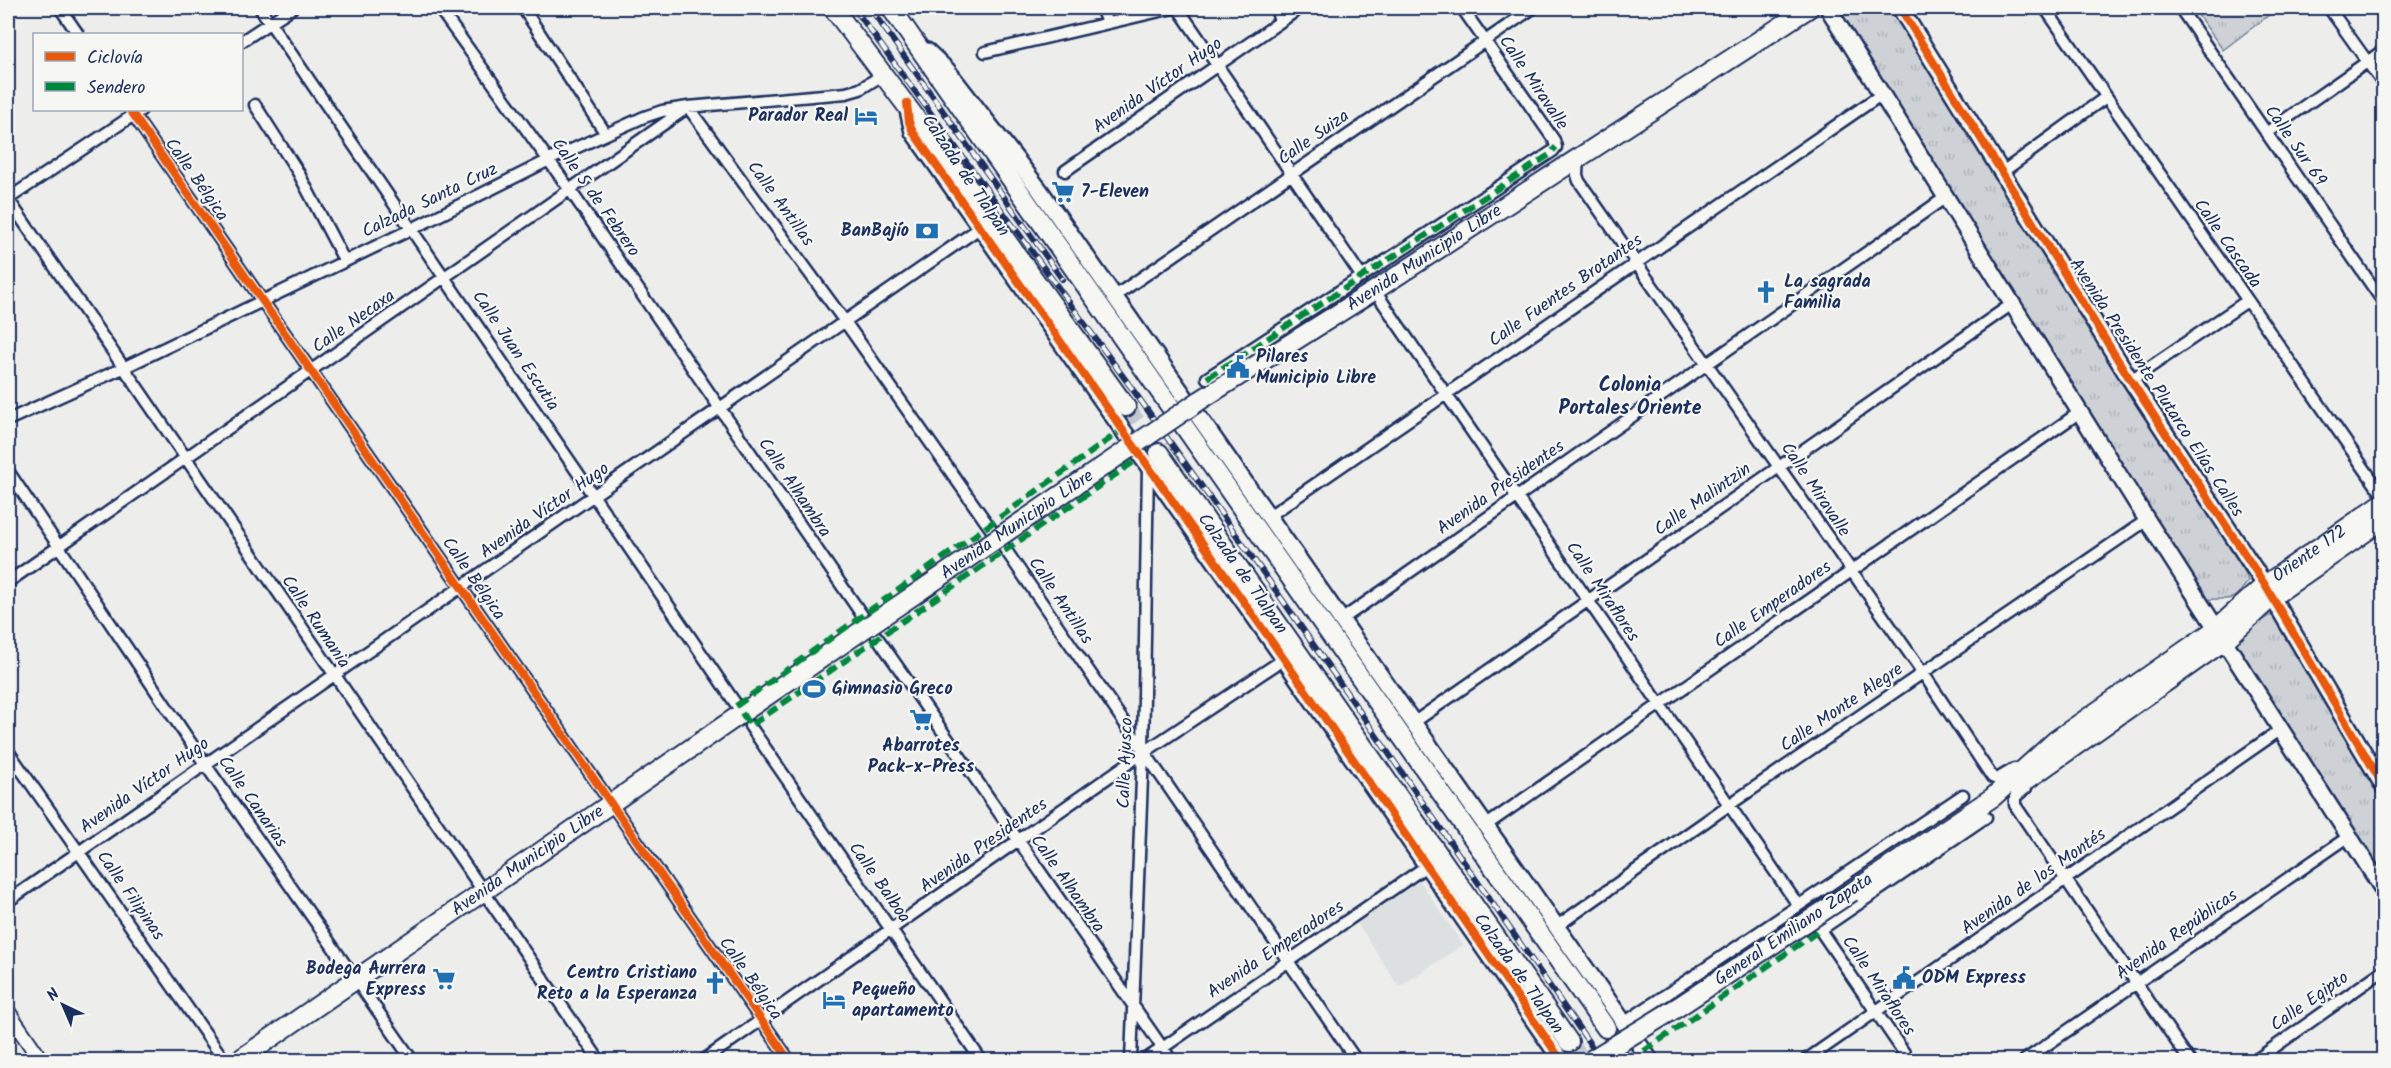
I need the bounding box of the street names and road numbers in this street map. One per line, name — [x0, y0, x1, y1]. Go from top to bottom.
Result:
street label: Avenida Víctor Hugo — [1087, 30, 1229, 142]
street label: Calle Miravalle — [1490, 30, 1576, 136]
street label: Calle Sur 69 — [2256, 99, 2334, 193]
street label: Calle Suiza — [1272, 103, 1356, 173]
street label: Calzada de Tlalpan — [913, 109, 1017, 243]
street label: Calle Bélgica — [156, 132, 236, 228]
street label: Calle 5 de Febrero — [543, 132, 647, 264]
street label: Calzada Santa Cruz — [357, 155, 503, 247]
street label: Calle Antillas — [739, 155, 821, 253]
street label: Calle Cascada — [2185, 193, 2269, 295]
street label: Avenida Municipio Libre — [1341, 197, 1508, 319]
street label: Calle Fuentes Brotantes — [1483, 227, 1649, 355]
street label: Avenida Presidente Plutarco Elías Calles — [2061, 253, 2251, 524]
street label: Calle Necaxa — [306, 283, 402, 361]
street label: Calle Juan Escutia — [464, 285, 566, 417]
street label: Calle Alhambra — [750, 432, 838, 544]
street label: Avenida Presidentes — [1431, 433, 1571, 543]
street label: Calle Miravalle — [1772, 437, 1858, 543]
street label: Avenida Víctor Hugo — [474, 455, 616, 567]
street label: Calle Malintzin — [1648, 456, 1758, 544]
street label: Avenida Municipio Libre — [935, 462, 1100, 587]
street label: Calzada de Tlalpan — [1189, 507, 1295, 641]
street label: Oriente 172 — [2266, 517, 2353, 590]
street label: Calle Bélgica — [433, 531, 513, 627]
street label: Calle Miraflores — [1558, 536, 1647, 648]
street label: Calle Antillas — [1020, 551, 1100, 651]
street label: Calle Emperadores — [1708, 553, 1838, 657]
street label: Calle Rumania — [273, 569, 357, 675]
street label: Calle Monte Alegre — [1774, 656, 1910, 760]
street label: Calle Ajusco — [1110, 717, 1142, 809]
street label: Avenida Víctor Hugo — [74, 730, 216, 842]
street label: Calle Canarias — [209, 750, 295, 854]
street label: Avenida Presidentes — [914, 791, 1054, 901]
street label: Avenida Municipio Libre — [446, 798, 610, 924]
street label: Avenida de los Montés — [1955, 821, 2113, 943]
street label: Calle Alhambra — [1022, 829, 1112, 939]
street label: Calle Balboa — [840, 836, 918, 930]
street label: Calle Filipinas — [88, 845, 172, 947]
street label: General Emiliano Zapata — [1709, 866, 1879, 994]
street label: Avenida Repúblicas — [2110, 882, 2244, 988]
street label: Avenida Emperadores — [1202, 893, 1351, 1007]
street label: Calzada de Tlalpan — [1465, 907, 1571, 1041]
street label: Calle Miraflores — [1834, 930, 1923, 1042]
street label: Calle Bélgica — [710, 931, 790, 1027]
street label: Calle Egipto — [2265, 964, 2355, 1040]

